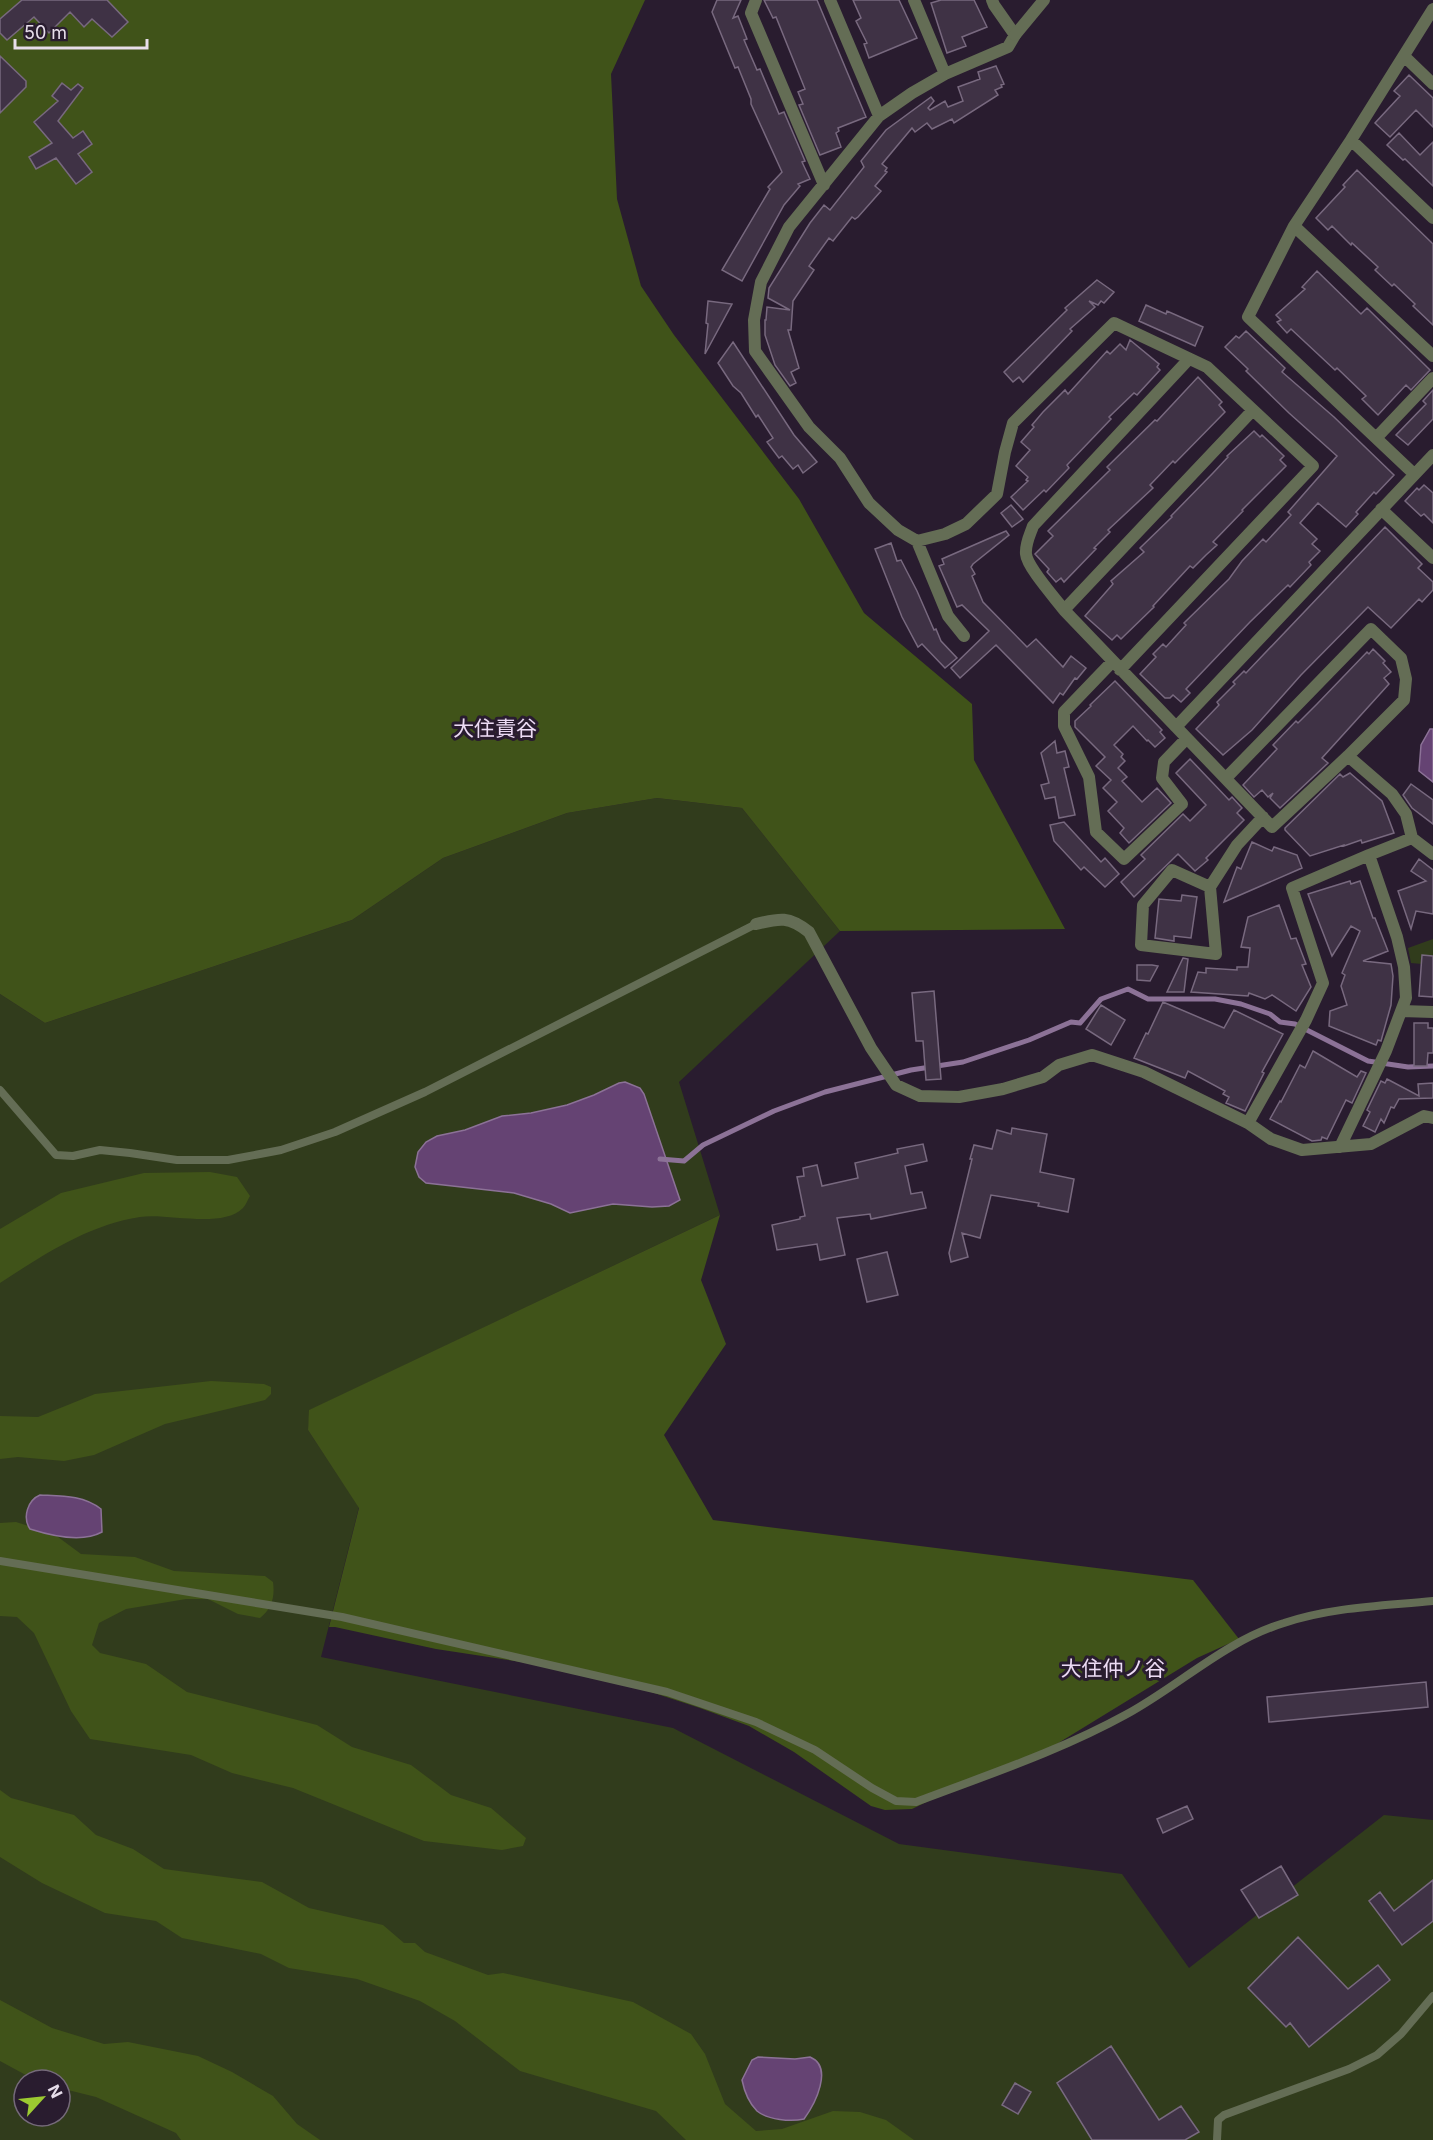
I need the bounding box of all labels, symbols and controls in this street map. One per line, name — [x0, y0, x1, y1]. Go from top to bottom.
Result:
scale bar — [15, 12, 147, 50]
text: 50 m — [24, 22, 67, 43]
district label: 大住責谷 — [453, 716, 537, 741]
district label: 大住仲ノ谷 — [1061, 1656, 1166, 1681]
north arrow — [12, 2068, 72, 2128]
text: N — [44, 2081, 67, 2101]

